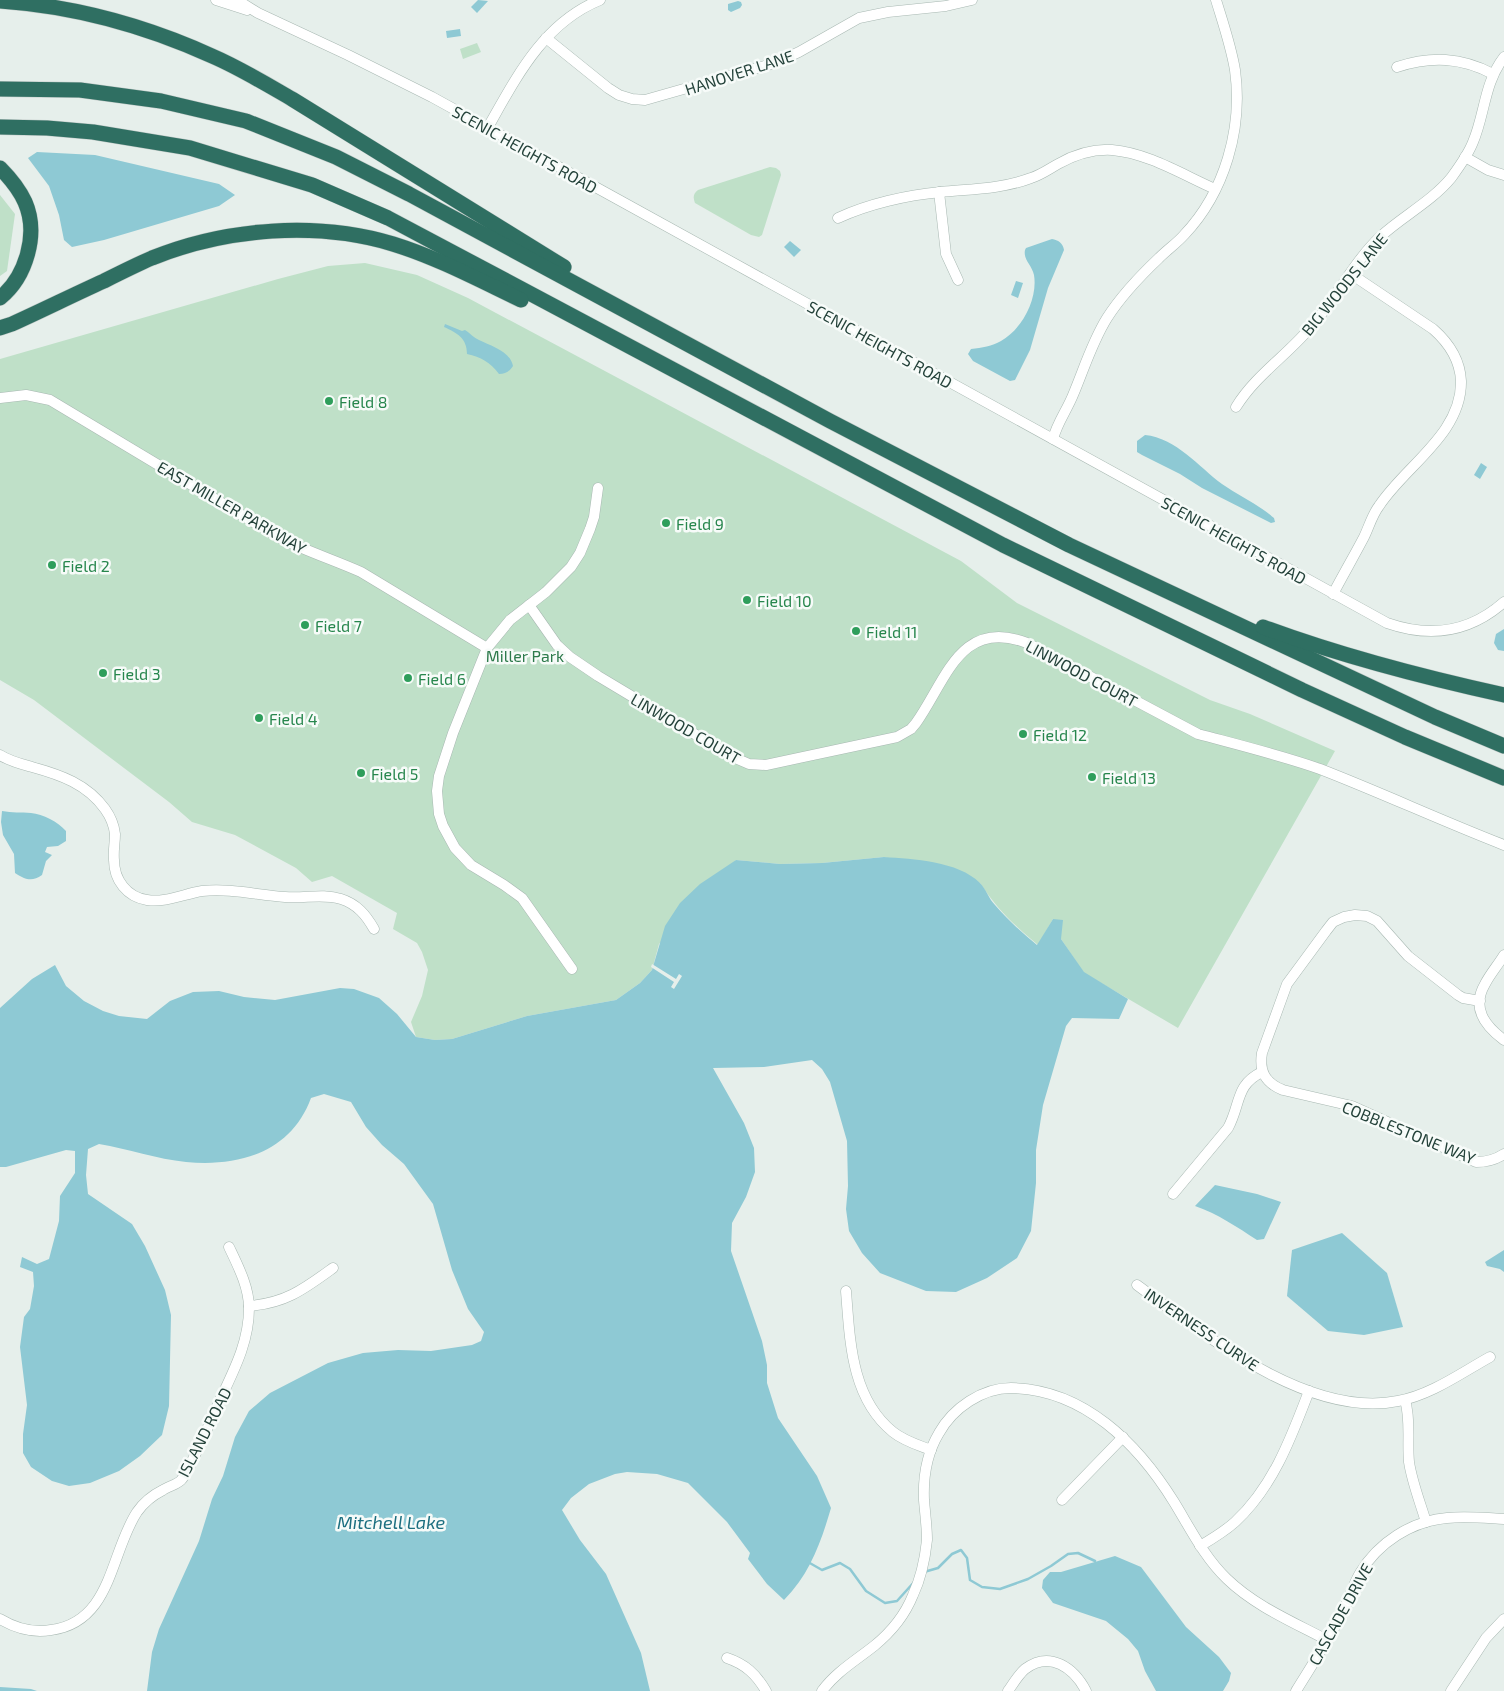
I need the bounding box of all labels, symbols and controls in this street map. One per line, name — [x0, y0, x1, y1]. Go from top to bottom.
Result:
street label: HANOVER LANE — [682, 45, 796, 99]
street label: SCENIC HEIGHTS ROAD — [449, 101, 601, 197]
street label: BIG WOODS LANE — [1297, 229, 1391, 339]
street label: SCENIC HEIGHTS ROAD — [804, 296, 956, 392]
place label: Field 8 — [339, 392, 387, 411]
marker: Field 8 — [323, 395, 335, 407]
street label: EAST MILLER PARKWAY — [154, 457, 310, 557]
street label: SCENIC HEIGHTS ROAD — [1158, 492, 1310, 588]
place label: Field 9 — [676, 514, 724, 533]
marker: Field 9 — [660, 517, 672, 529]
place label: Field 2 — [62, 556, 110, 575]
marker: Field 2 — [46, 559, 58, 571]
place label: Field 10 — [757, 591, 812, 610]
marker: Field 10 — [741, 594, 753, 606]
place label: Field 7 — [315, 616, 362, 635]
marker: Field 7 — [299, 619, 311, 631]
place label: Field 11 — [866, 622, 917, 641]
marker: Field 11 — [850, 625, 862, 637]
street label: LINWOOD COURT — [1023, 636, 1141, 710]
park label: Miller Park — [486, 646, 564, 665]
place label: Field 3 — [113, 664, 161, 683]
marker: Field 3 — [97, 667, 109, 679]
place label: Field 6 — [418, 669, 466, 688]
marker: Field 6 — [402, 672, 414, 684]
street label: LINWOOD COURT — [628, 689, 744, 767]
place label: Field 4 — [269, 709, 318, 728]
marker: Field 4 — [253, 712, 265, 724]
place label: Field 12 — [1033, 725, 1087, 744]
marker: Field 12 — [1017, 728, 1029, 740]
place label: Field 5 — [371, 764, 418, 783]
marker: Field 5 — [355, 767, 367, 779]
place label: Field 13 — [1102, 768, 1156, 787]
marker: Field 13 — [1086, 771, 1098, 783]
street label: COBBLESTONE WAY — [1340, 1097, 1478, 1167]
street label: INVERNESS CURVE — [1141, 1284, 1263, 1374]
street label: ISLAND ROAD — [173, 1384, 235, 1480]
water label: Mitchell Lake — [337, 1511, 445, 1533]
street label: CASCADE DRIVE — [1304, 1560, 1376, 1668]

